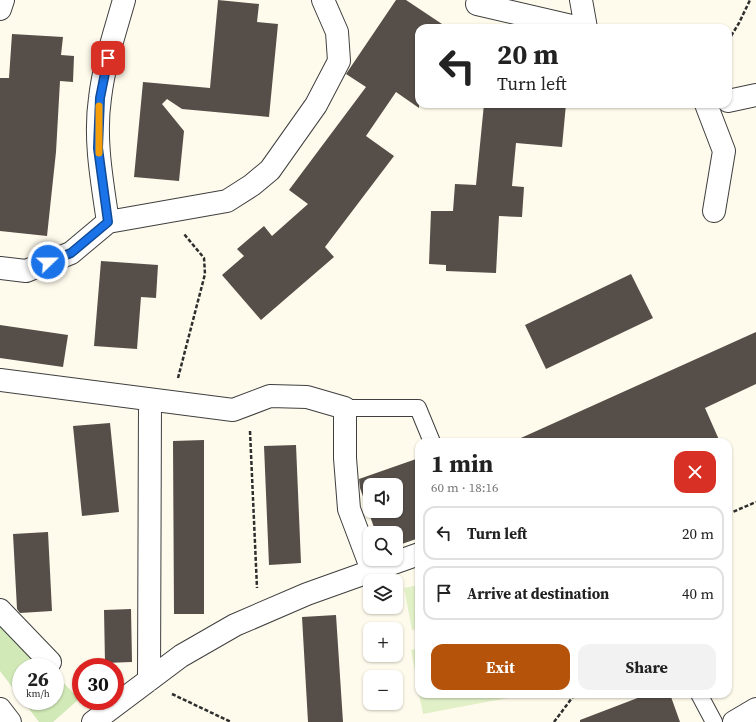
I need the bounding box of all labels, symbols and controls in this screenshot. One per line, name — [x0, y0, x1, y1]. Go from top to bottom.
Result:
text: 20 m — [497, 35, 559, 73]
icon: left — [431, 40, 483, 92]
pin — [91, 41, 125, 75]
icon: arrive — [97, 47, 119, 69]
text: Turn left — [497, 71, 567, 96]
position arrow — [27, 241, 69, 283]
text: 1 min — [431, 447, 493, 480]
button: close — [674, 451, 716, 493]
map controls — [363, 478, 403, 710]
button: sound — [363, 478, 403, 518]
text: 60 m · 18:16 — [431, 479, 499, 496]
icon: left — [433, 522, 455, 544]
text: Turn left — [467, 523, 527, 544]
text: 20 m — [682, 523, 714, 544]
button: search — [363, 526, 403, 566]
button: layers — [363, 574, 403, 614]
icon: arrive — [433, 582, 455, 604]
text: Arrive at destination — [467, 583, 609, 604]
text: 40 m — [682, 583, 714, 604]
button: + — [363, 622, 403, 662]
button: Exit — [431, 644, 570, 690]
button: Share — [578, 644, 716, 690]
speed limit sign: 30 — [72, 658, 124, 710]
text: 26 — [27, 665, 49, 693]
button: − — [363, 670, 403, 710]
text: km/h — [26, 687, 50, 700]

